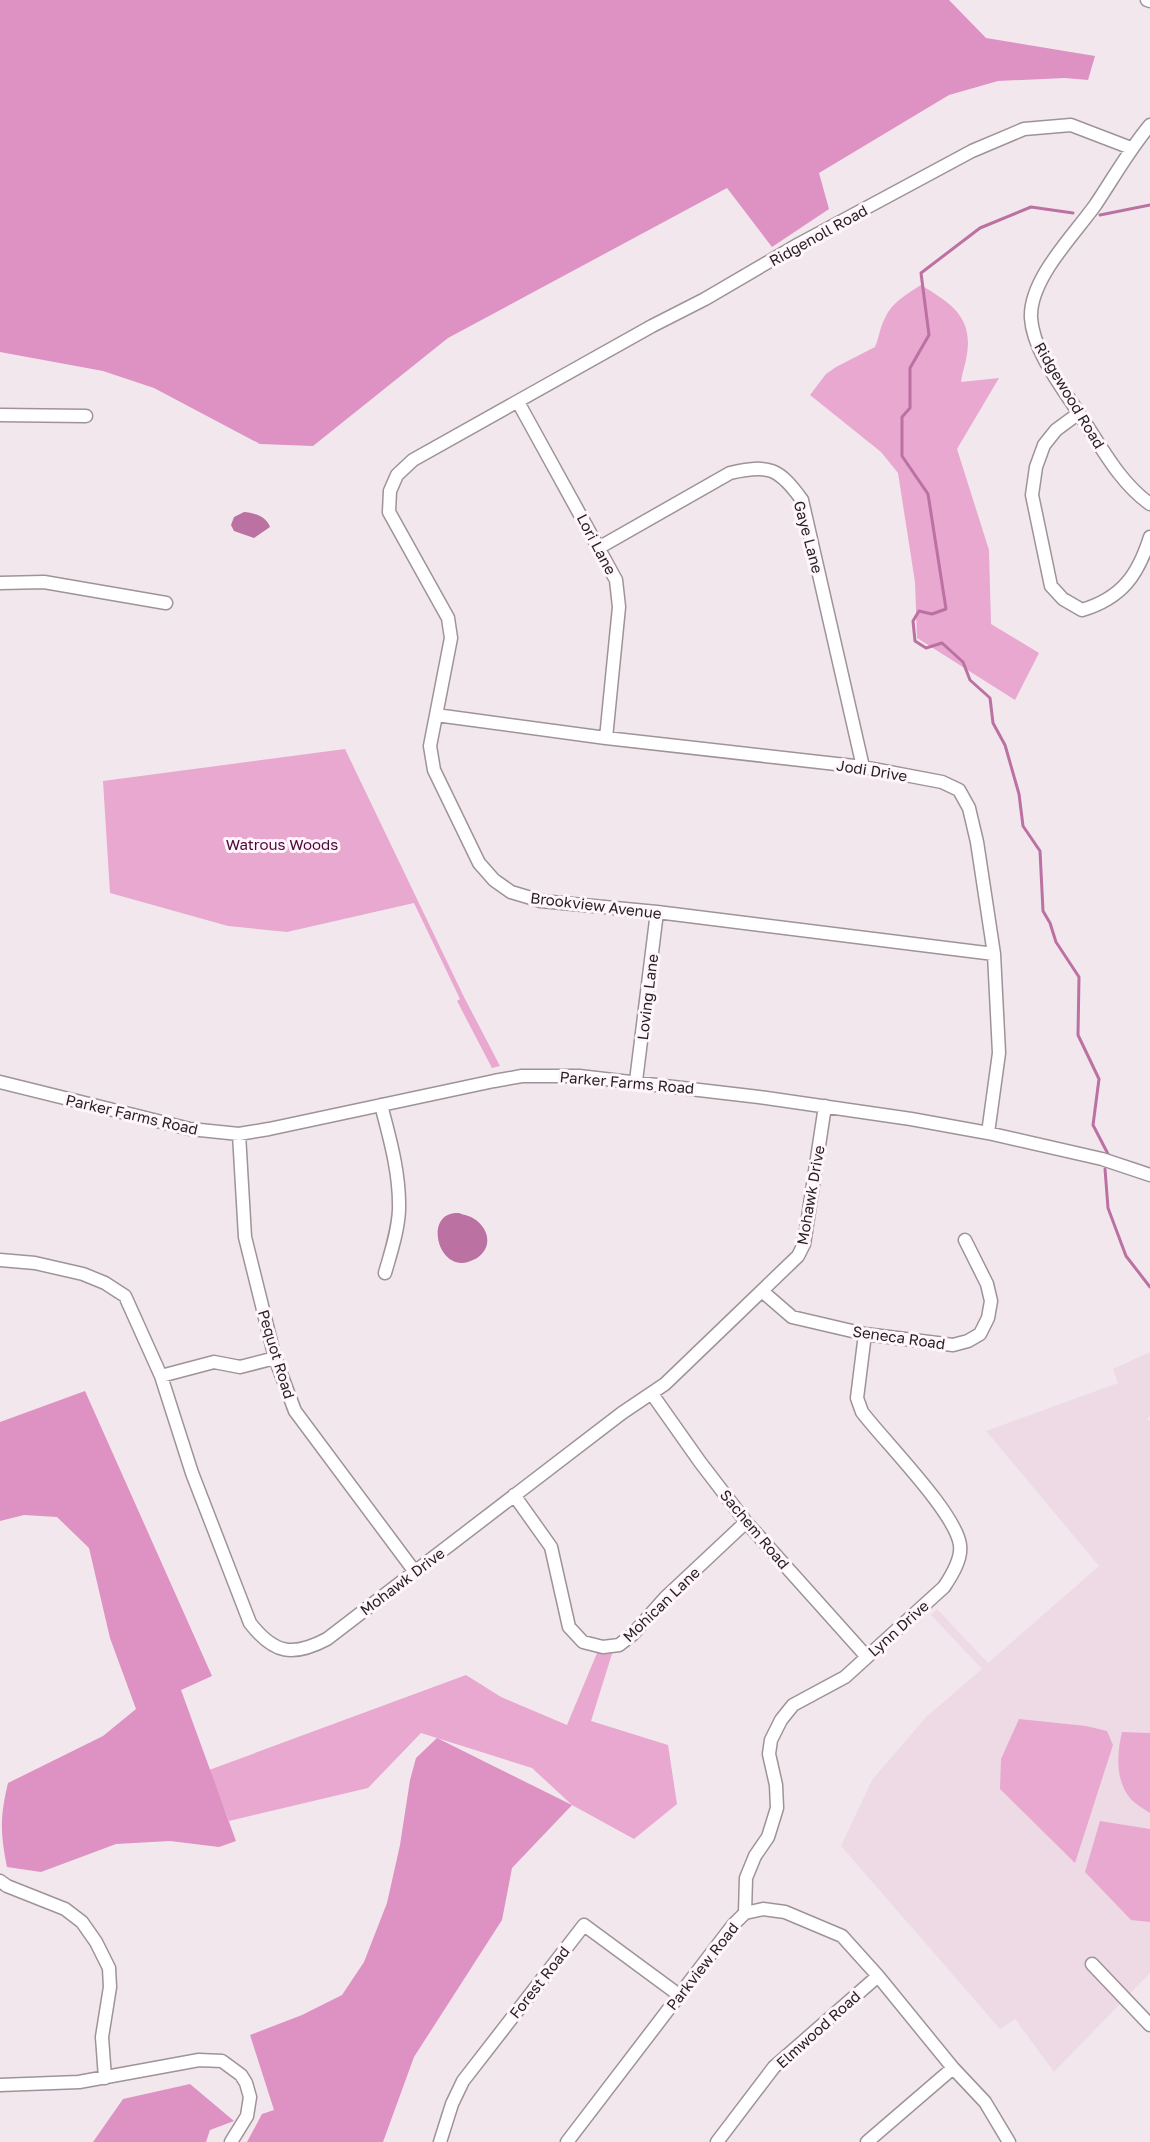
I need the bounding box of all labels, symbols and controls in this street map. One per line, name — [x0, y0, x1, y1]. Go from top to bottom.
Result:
street label: Ridgenoll Road — [766, 201, 870, 269]
street label: Ridgewood Road — [1031, 339, 1109, 451]
street label: Gaye Lane — [791, 499, 827, 576]
street label: Lori Lane — [574, 511, 621, 578]
street label: Jodi Drive — [835, 756, 909, 785]
park label: Watrous Woods — [226, 835, 338, 853]
street label: Brookview Avenue — [529, 888, 663, 922]
street label: Loving Lane — [633, 953, 661, 1041]
street label: Parker Farms Road — [559, 1067, 695, 1097]
street label: Parker Farms Road — [64, 1090, 200, 1138]
street label: Mohawk Drive — [792, 1143, 828, 1246]
street label: Pequot Road — [255, 1307, 299, 1401]
street label: Seneca Road — [852, 1322, 946, 1352]
street label: Sachem Road — [717, 1486, 793, 1572]
street label: Mohawk Drive — [356, 1543, 448, 1619]
street label: Mohican Lane — [619, 1563, 703, 1645]
street label: Lynn Drive — [864, 1596, 932, 1660]
street label: Parkview Road — [662, 1919, 742, 2013]
street label: Forest Road — [505, 1942, 573, 2022]
street label: Elmwood Road — [772, 1987, 864, 2071]

